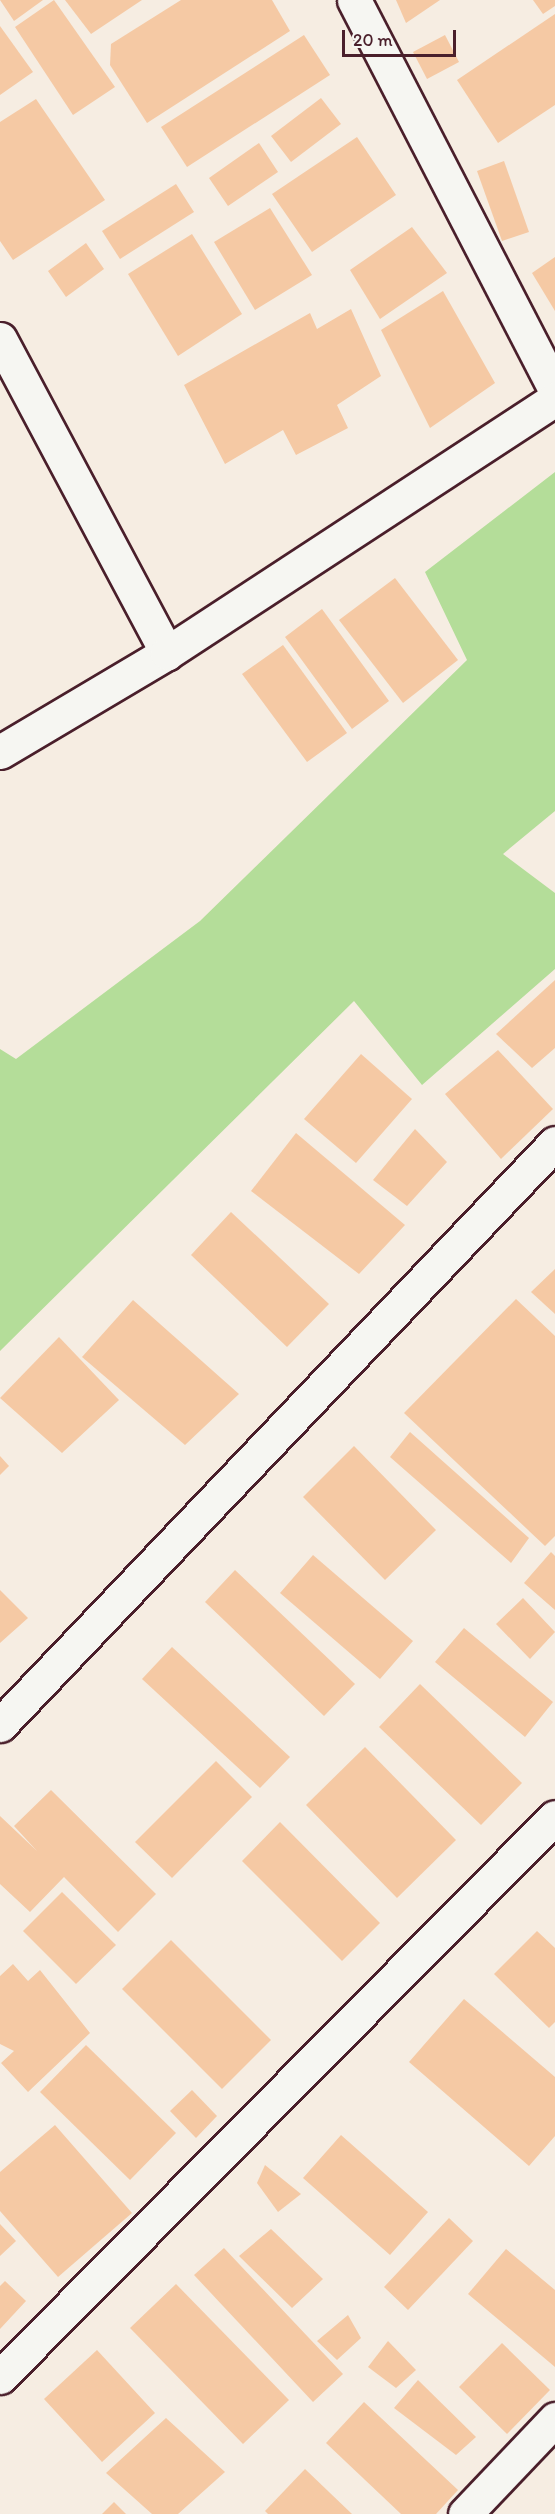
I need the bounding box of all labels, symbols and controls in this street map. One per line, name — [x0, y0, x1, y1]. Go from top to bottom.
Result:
scale bar — [345, 18, 459, 56]
text: 20 m — [353, 29, 393, 51]

